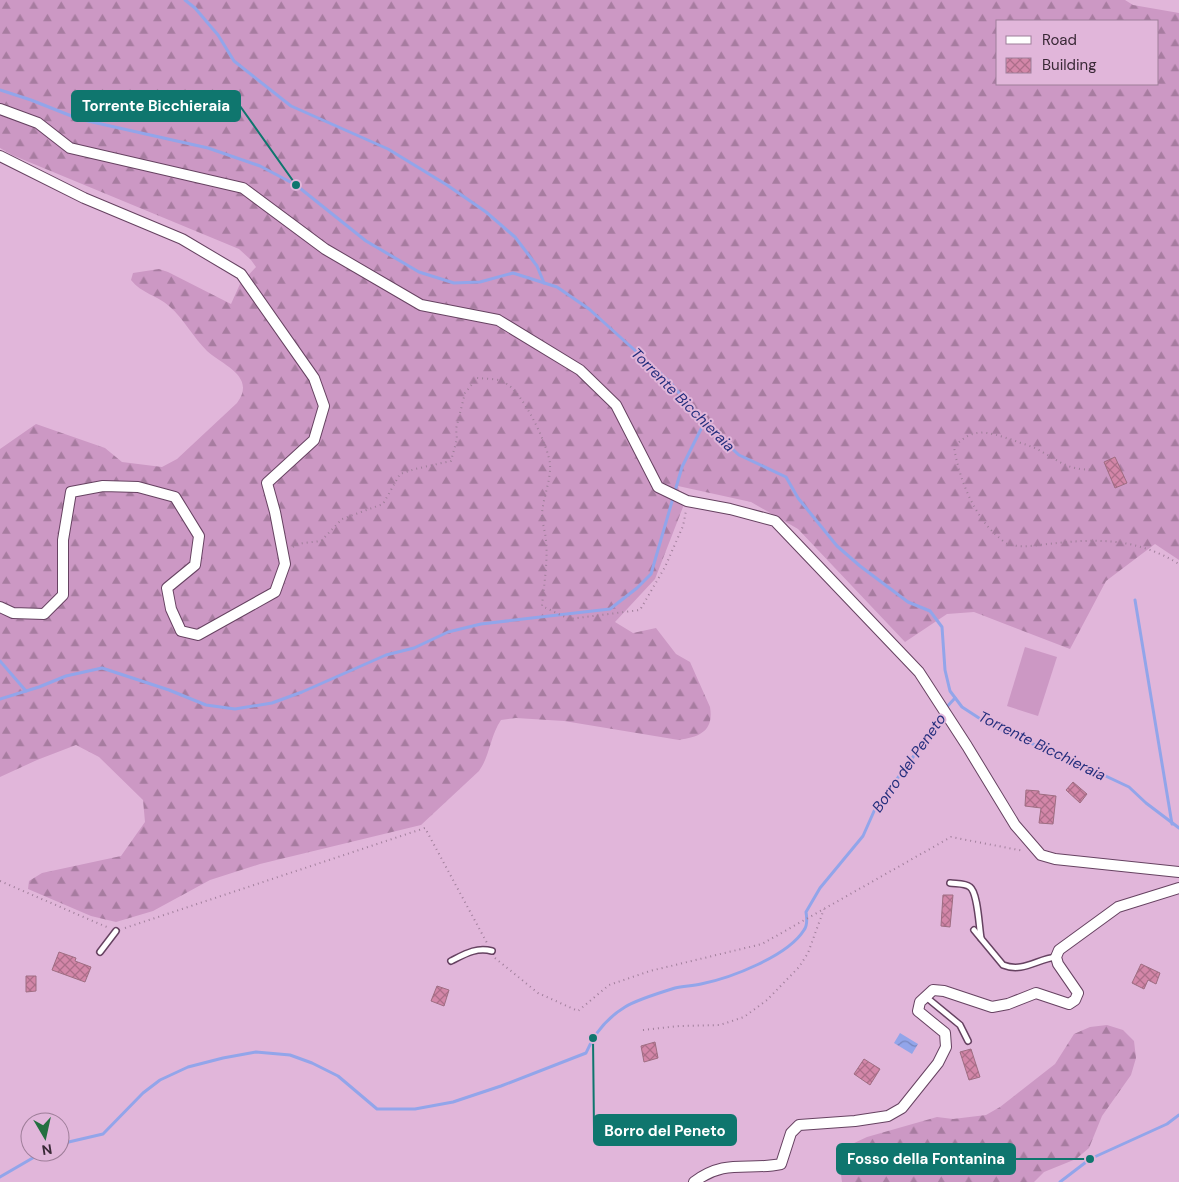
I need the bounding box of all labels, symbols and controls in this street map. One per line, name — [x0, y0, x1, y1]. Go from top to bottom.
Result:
legend — [996, 20, 1159, 85]
text: Road — [1042, 30, 1077, 50]
text: Building — [1042, 55, 1097, 75]
callout: Torrente Bicchieraia — [72, 91, 240, 121]
text: Torrente Bicchieraia — [82, 96, 230, 116]
water label: Torrente Bicchieraia — [627, 344, 739, 456]
water label: Torrente Bicchieraia — [975, 707, 1109, 785]
water label: Borro del Peneto — [868, 710, 951, 816]
north arrow — [20, 1112, 70, 1162]
callout: Borro del Peneto — [594, 1115, 736, 1145]
text: Borro del Peneto — [604, 1121, 726, 1141]
text: N — [41, 1140, 53, 1160]
callout: Fosso della Fontanina — [837, 1144, 1015, 1174]
text: Fosso della Fontanina — [847, 1149, 1005, 1169]

